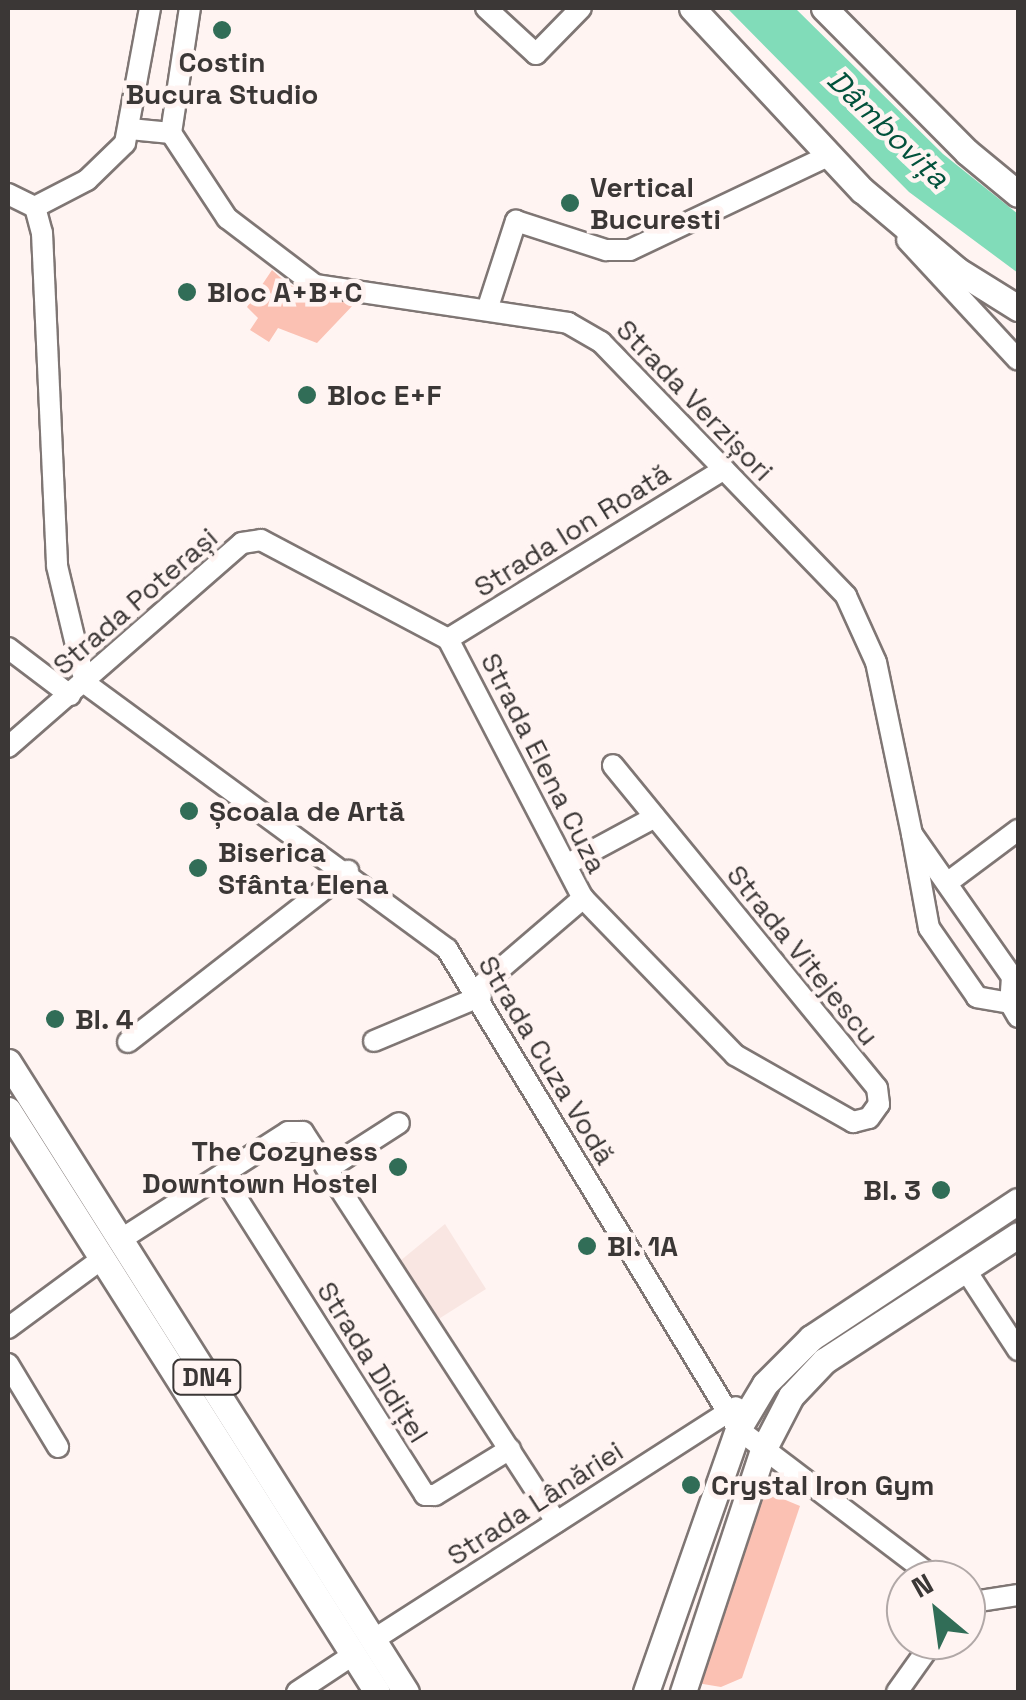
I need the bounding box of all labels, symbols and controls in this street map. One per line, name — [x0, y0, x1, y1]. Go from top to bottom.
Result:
marker: Costin Bucura Studio — [211, 19, 233, 41]
place label: Costin Bucura Studio — [126, 45, 318, 111]
water label: Dâmbovița — [820, 62, 956, 196]
place label: Vertical Bucuresti — [590, 170, 721, 236]
marker: Vertical Bucuresti — [559, 192, 581, 214]
place label: Bloc A+B+C — [207, 275, 363, 309]
marker: Bloc A+B+C — [176, 281, 198, 303]
street label: Strada Verzișori — [609, 312, 781, 488]
place label: Bloc E+F — [327, 378, 442, 412]
marker: Bloc E+F — [296, 384, 318, 406]
street label: Strada Ion Roată — [468, 456, 676, 604]
street label: Strada Poterași — [46, 520, 224, 682]
street label: Strada Elena Cuza — [474, 647, 614, 879]
place label: Școala de Artă — [209, 794, 405, 828]
marker: Școala de Artă — [178, 800, 200, 822]
place label: Biserica Sfânta Elena — [218, 835, 389, 901]
marker: Biserica Sfânta Elena — [187, 857, 209, 879]
street label: Strada Vitejescu — [720, 858, 886, 1052]
street label: Strada Cuza Vodă — [471, 949, 623, 1171]
place label: Bl. 4 — [75, 1002, 134, 1036]
marker: Bl. 4 — [44, 1008, 66, 1030]
place label: The Cozyness Downtown Hostel — [142, 1134, 378, 1200]
marker: The Cozyness Downtown Hostel — [387, 1156, 409, 1178]
place label: Bl. 3 — [862, 1173, 921, 1207]
marker: Bl. 3 — [930, 1179, 952, 1201]
place label: Bl. 1A — [607, 1229, 679, 1263]
marker: Bl. 1A — [576, 1235, 598, 1257]
street label: Strada Didițel — [310, 1275, 436, 1449]
road number: DN4 — [172, 1357, 242, 1397]
street label: Strada Lânăriei — [441, 1434, 629, 1572]
place label: Crystal Iron Gym — [711, 1468, 934, 1502]
marker: Crystal Iron Gym — [680, 1474, 702, 1496]
north arrow — [886, 1560, 986, 1660]
text: N — [905, 1565, 939, 1606]

